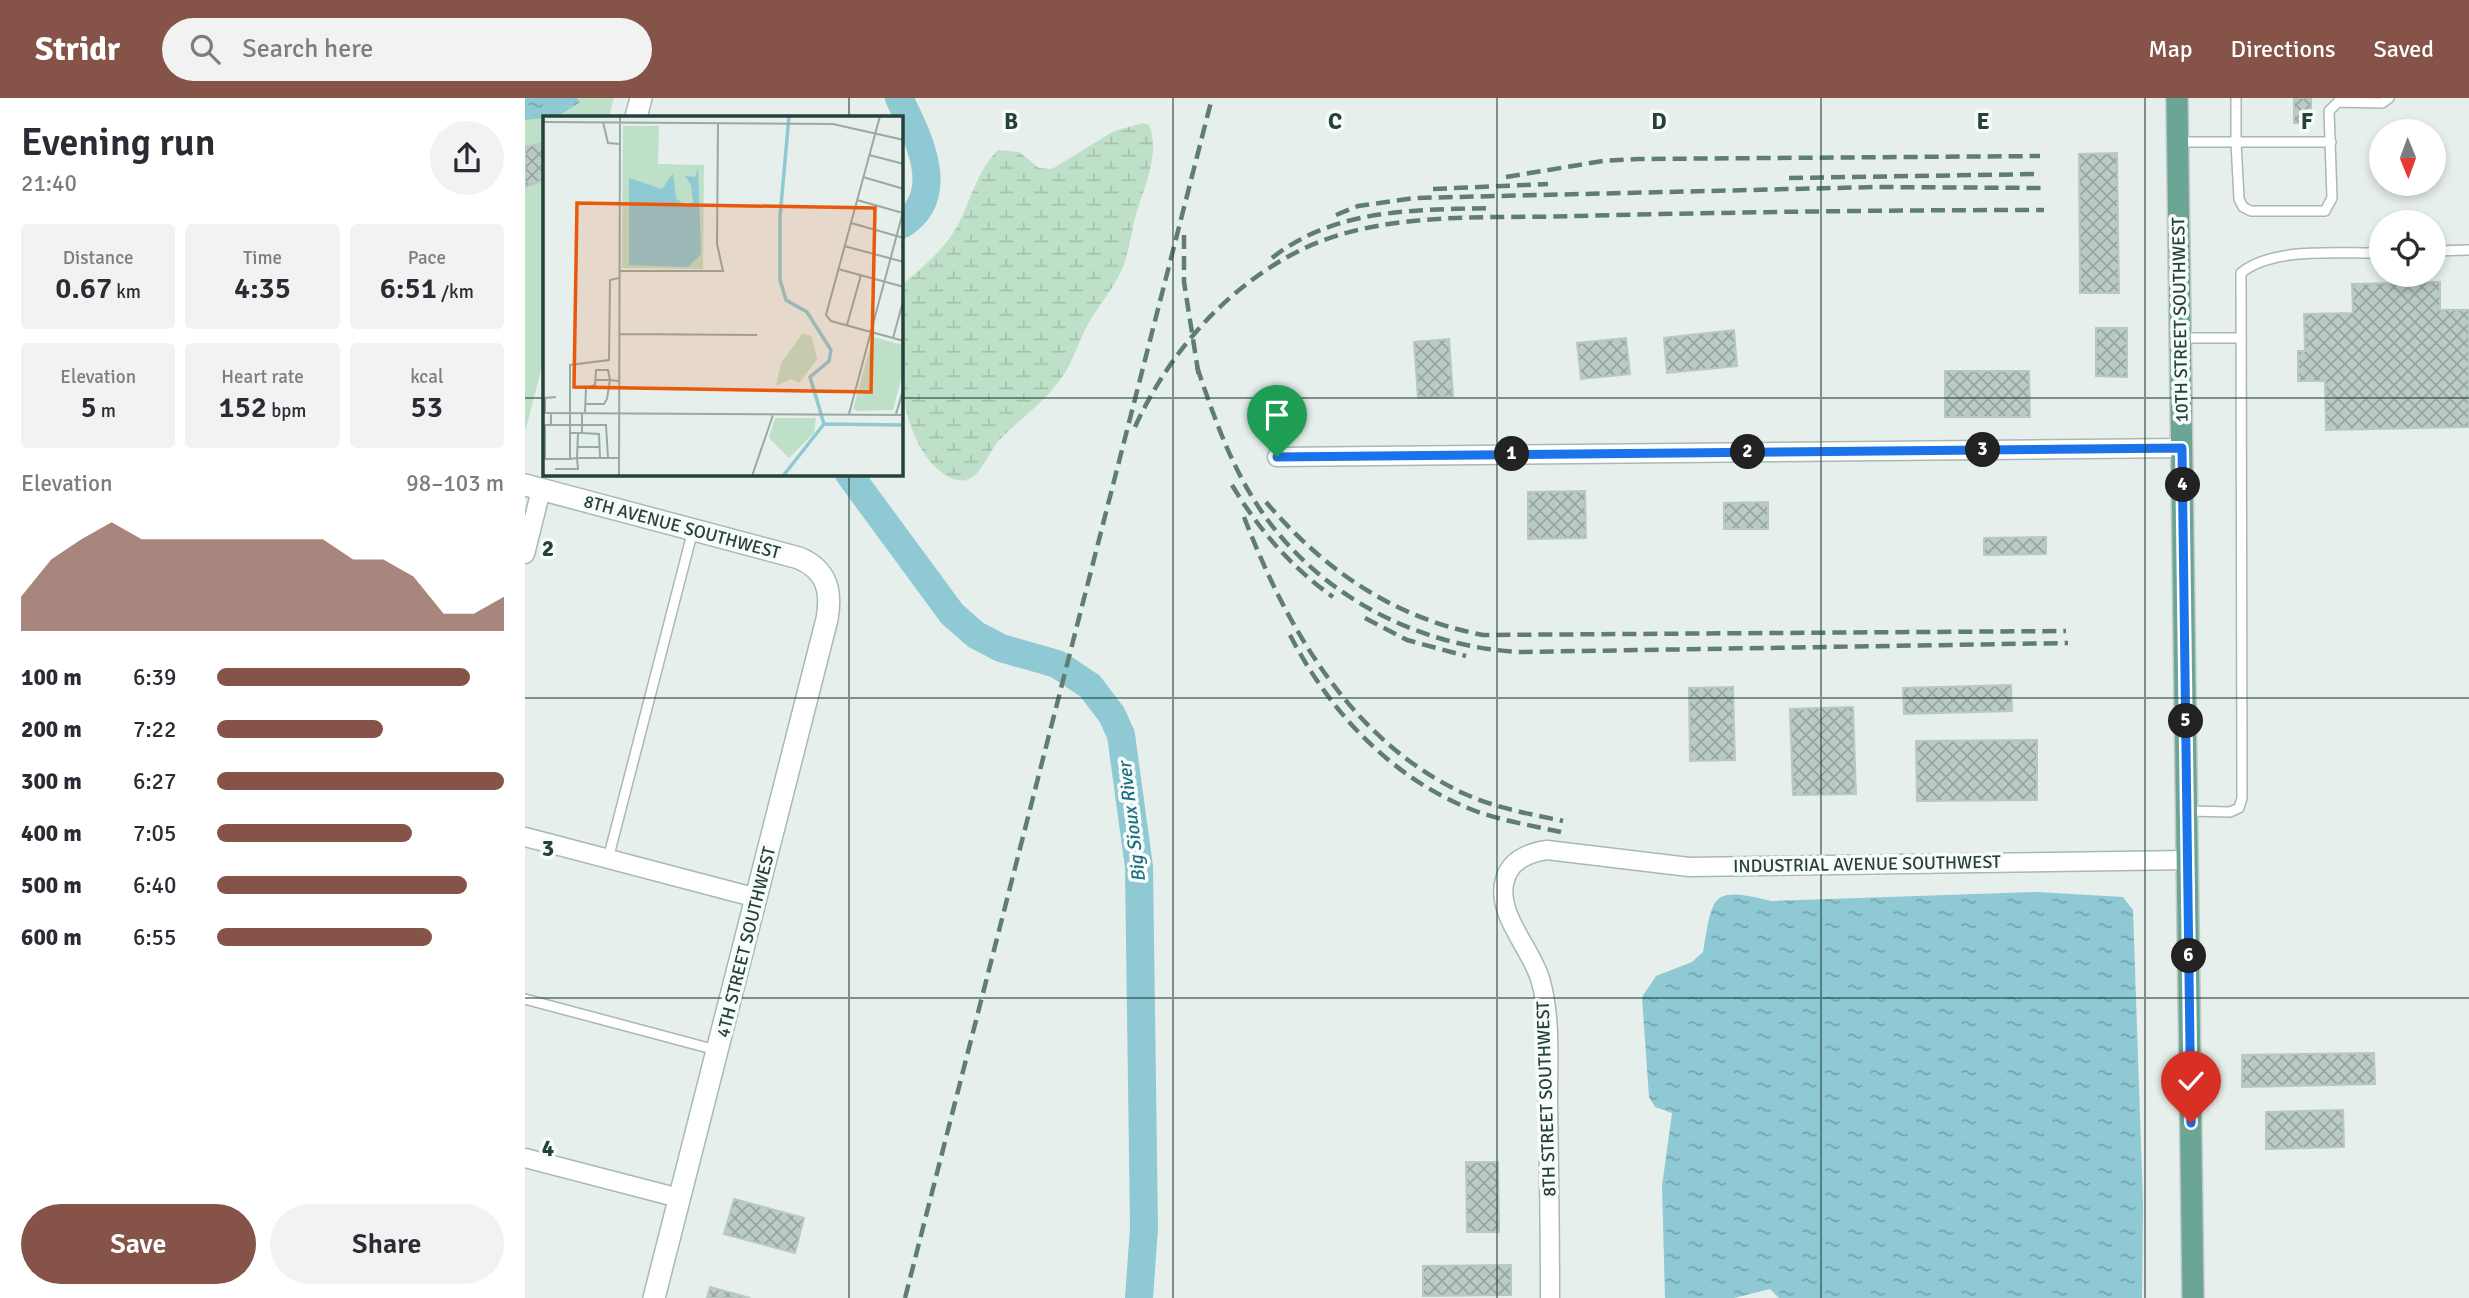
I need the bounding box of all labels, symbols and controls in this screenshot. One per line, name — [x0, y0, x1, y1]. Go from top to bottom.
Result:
search box — [162, 18, 652, 81]
text: Stridr — [35, 29, 120, 70]
icon: search — [186, 30, 224, 68]
text: Search here — [242, 33, 373, 65]
text: Map — [2148, 34, 2193, 64]
text: Directions — [2231, 34, 2336, 64]
text: Saved — [2374, 34, 2434, 64]
text: B — [1004, 107, 1018, 136]
text: C — [1328, 107, 1342, 136]
text: D — [1651, 107, 1667, 136]
text: E — [1976, 107, 1990, 136]
text: F — [2301, 107, 2313, 136]
inset map — [543, 116, 903, 476]
text: Evening run — [21, 119, 215, 166]
north arrow — [2369, 119, 2447, 196]
map controls — [2369, 119, 2446, 287]
button: share — [430, 121, 504, 195]
text: 21:40 — [21, 169, 77, 198]
button: locate — [2369, 210, 2446, 287]
street label: 10TH STREET SOUTHWEST — [2167, 217, 2193, 423]
text: Distance — [63, 246, 134, 270]
text: Time — [243, 246, 282, 270]
text: Pace — [408, 246, 446, 270]
text: 0.67 — [55, 270, 112, 307]
text: 4:35 — [234, 270, 291, 307]
text: 6:51 — [380, 270, 437, 307]
text: km — [112, 280, 141, 304]
text: /km — [437, 280, 474, 304]
text: Elevation — [60, 365, 136, 389]
text: Heart rate — [221, 365, 304, 389]
text: kcal — [410, 365, 443, 389]
pin — [1247, 385, 1307, 457]
text: 5 — [80, 389, 97, 426]
text: 152 — [218, 389, 267, 426]
text: 53 — [411, 389, 443, 426]
icon: arrive — [1258, 396, 1296, 434]
text: m — [97, 399, 116, 423]
text: bpm — [267, 399, 307, 423]
pin: 3 — [1965, 432, 2001, 468]
pin: 2 — [1731, 434, 1765, 470]
pin: 1 — [1495, 436, 1529, 472]
text: 3 — [1977, 437, 1988, 461]
text: 2 — [1742, 439, 1753, 463]
text: 1 — [1506, 441, 1517, 465]
pin: 4 — [2165, 468, 2201, 502]
text: Elevation — [21, 469, 113, 498]
text: 98–103 m — [406, 469, 504, 498]
text: 4 — [2177, 472, 2188, 496]
street label: 8TH AVENUE SOUTHWEST — [581, 490, 783, 564]
text: 2 — [542, 534, 554, 563]
text: 100 m — [21, 663, 82, 692]
text: 6:39 — [133, 663, 176, 692]
pin: 5 — [2169, 704, 2203, 738]
text: 5 — [2180, 708, 2191, 732]
text: 200 m — [21, 715, 82, 744]
text: 7:22 — [133, 715, 176, 744]
water label: Big Sioux River — [1112, 757, 1151, 884]
text: 300 m — [21, 767, 82, 796]
text: 6:27 — [133, 767, 176, 796]
text: 400 m — [21, 819, 82, 848]
text: 7:05 — [133, 819, 176, 848]
text: 3 — [542, 834, 554, 863]
street label: 4TH STREET SOUTHWEST — [712, 844, 780, 1040]
street label: INDUSTRIAL AVENUE SOUTHWEST — [1733, 851, 2001, 877]
text: 500 m — [21, 871, 82, 900]
text: 6:40 — [133, 871, 176, 900]
text: 600 m — [21, 923, 82, 952]
text: 6:55 — [133, 923, 176, 952]
pin: 6 — [2171, 938, 2207, 974]
text: 6 — [2183, 943, 2194, 967]
street label: 8TH STREET SOUTHWEST — [1532, 1001, 1560, 1197]
pin — [2161, 1051, 2221, 1123]
icon: check — [2172, 1062, 2210, 1100]
text: 4 — [542, 1134, 554, 1163]
button: Save — [21, 1204, 256, 1284]
button: Share — [270, 1204, 504, 1284]

